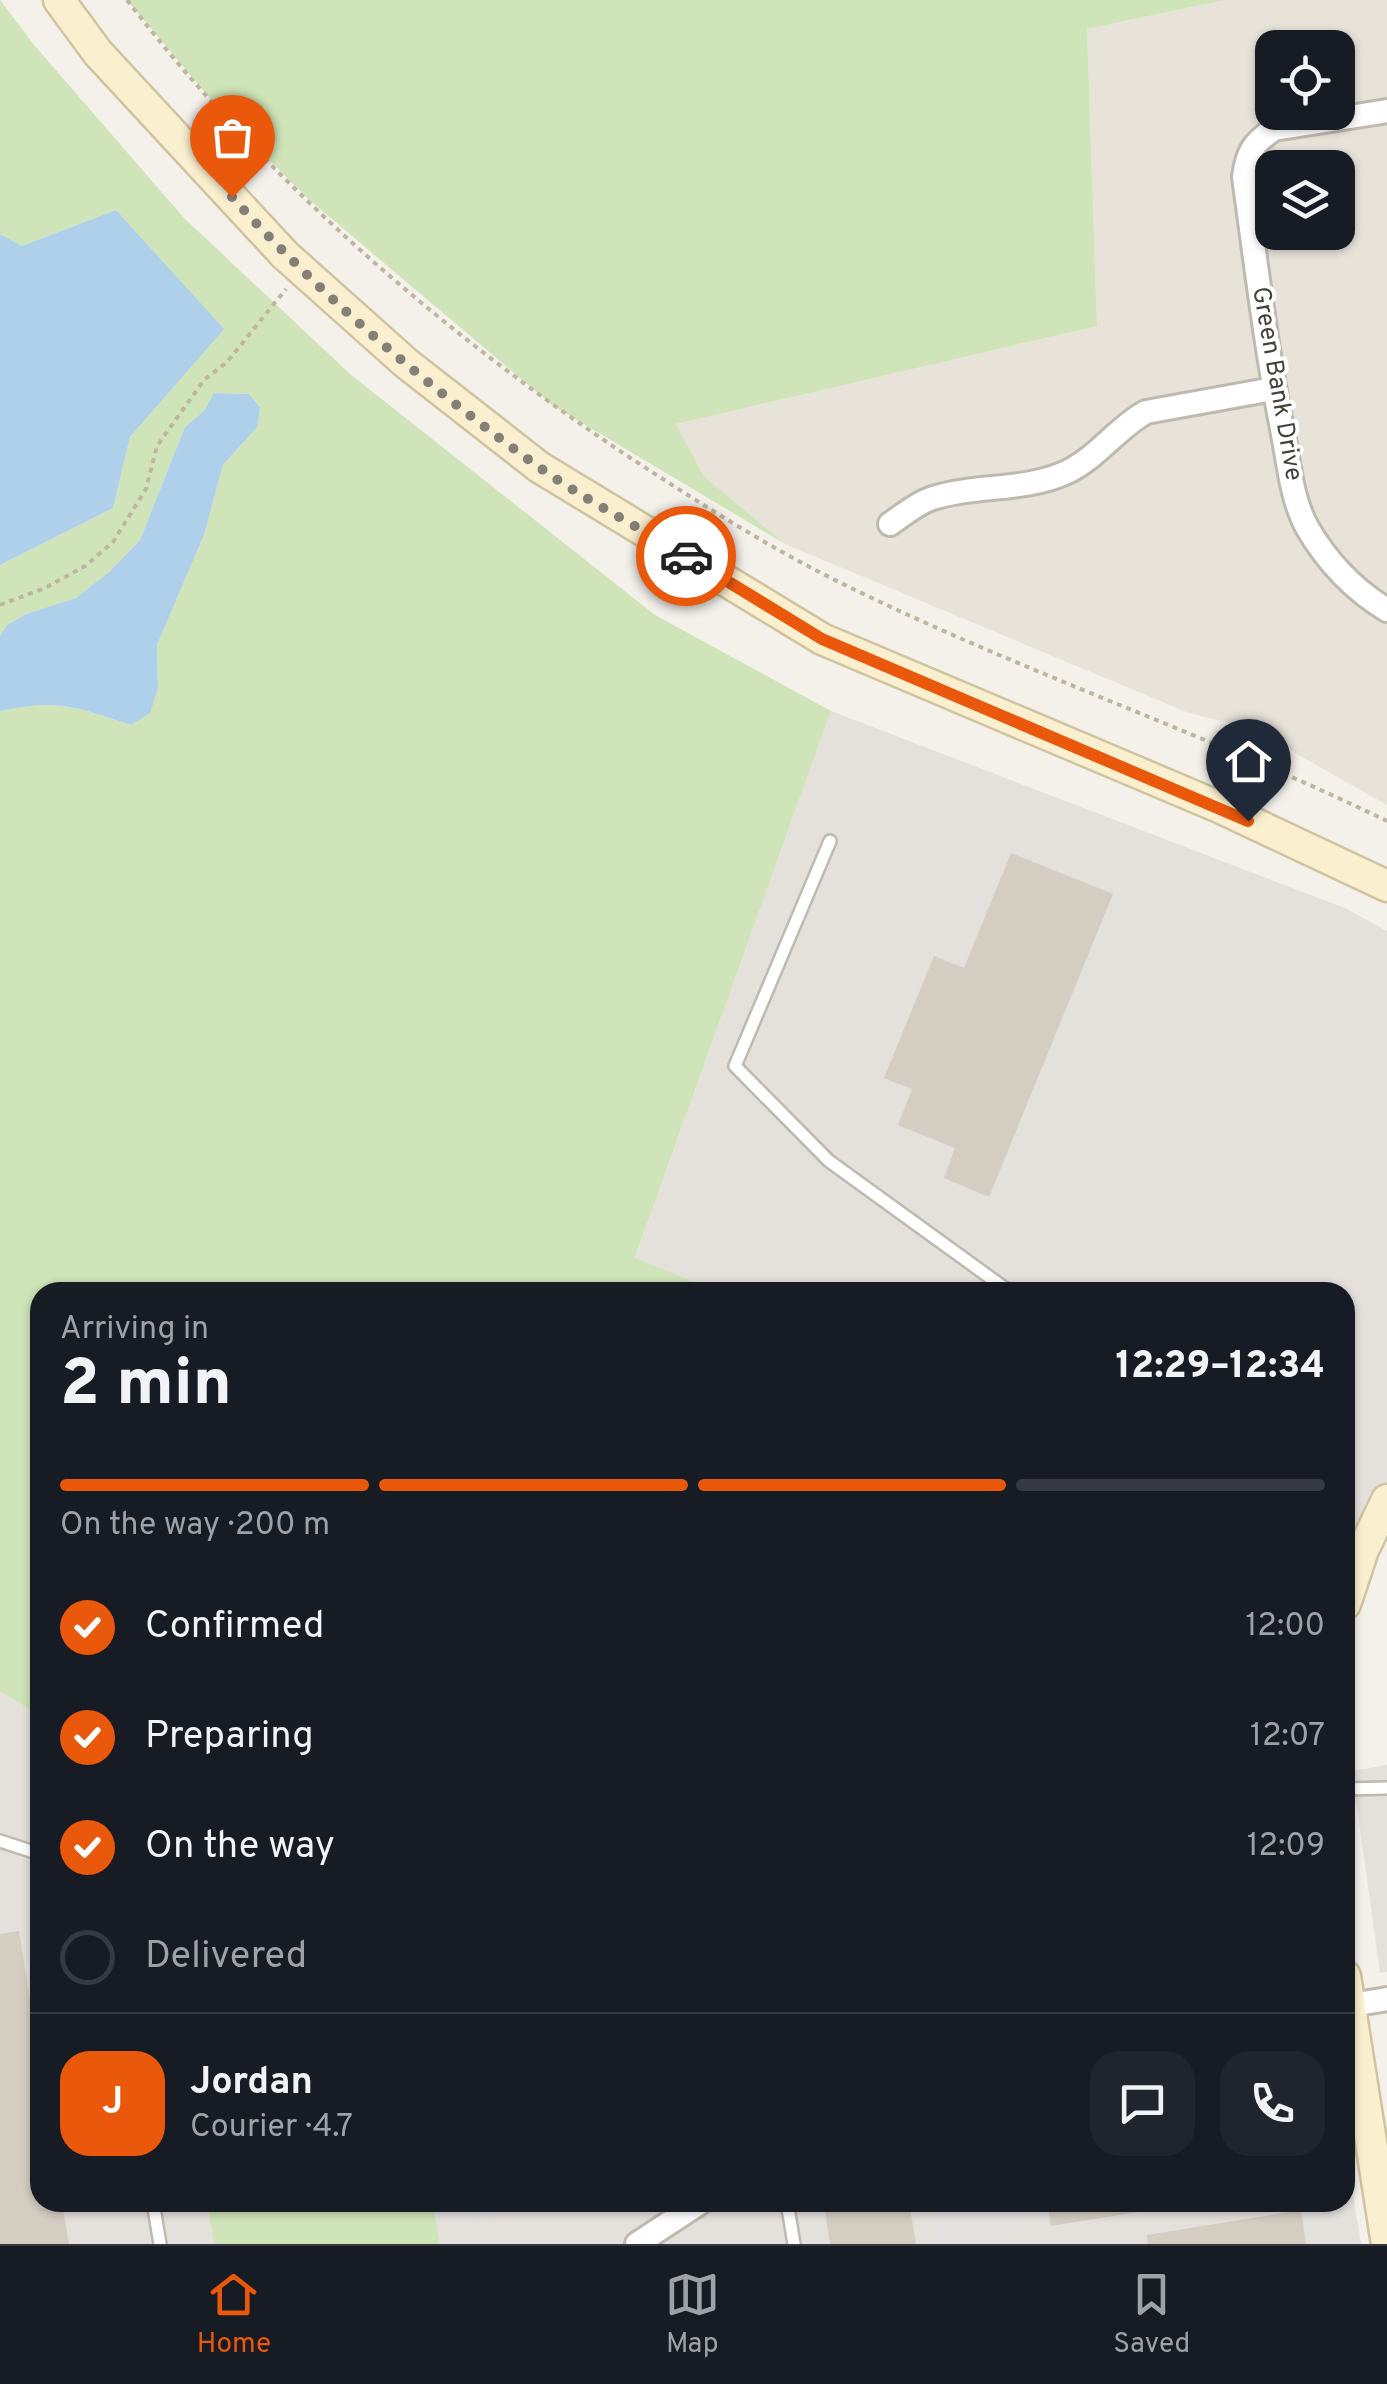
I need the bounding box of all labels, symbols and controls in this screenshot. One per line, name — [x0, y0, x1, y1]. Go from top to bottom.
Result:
map controls — [1255, 30, 1355, 250]
button: locate — [1255, 30, 1355, 130]
pin — [190, 95, 275, 198]
icon: bag — [205, 110, 260, 165]
button: layers — [1255, 150, 1355, 250]
street label: Green Bank Drive — [1243, 285, 1309, 483]
courier — [636, 506, 736, 606]
icon: car — [659, 529, 714, 584]
pin — [1206, 719, 1291, 822]
icon: home — [1221, 734, 1276, 789]
text: Arriving in — [60, 1310, 209, 1350]
text: 12:29–12:34 — [1115, 1343, 1325, 1392]
text: 2 min — [60, 1346, 232, 1428]
text: On the way · 200 m — [60, 1506, 330, 1546]
icon: check — [60, 1600, 115, 1655]
text: Confirmed — [145, 1603, 324, 1652]
text: 12:00 — [1245, 1607, 1325, 1647]
icon: check — [60, 1710, 115, 1765]
text: Preparing — [145, 1713, 314, 1762]
text: 12:07 — [1250, 1717, 1325, 1757]
icon: check — [60, 1820, 115, 1875]
text: On the way — [145, 1823, 335, 1872]
text: 12:09 — [1247, 1827, 1325, 1867]
text: Delivered — [145, 1933, 307, 1982]
button: chat — [1090, 2051, 1195, 2156]
button: phone — [1220, 2051, 1325, 2156]
text: Jordan — [190, 2059, 313, 2108]
text: J — [102, 2079, 123, 2128]
text: Courier · 4.7 — [190, 2108, 353, 2148]
tab: Home — [197, 2267, 271, 2363]
tab: Map — [665, 2267, 720, 2363]
tab: Saved — [1113, 2267, 1190, 2363]

